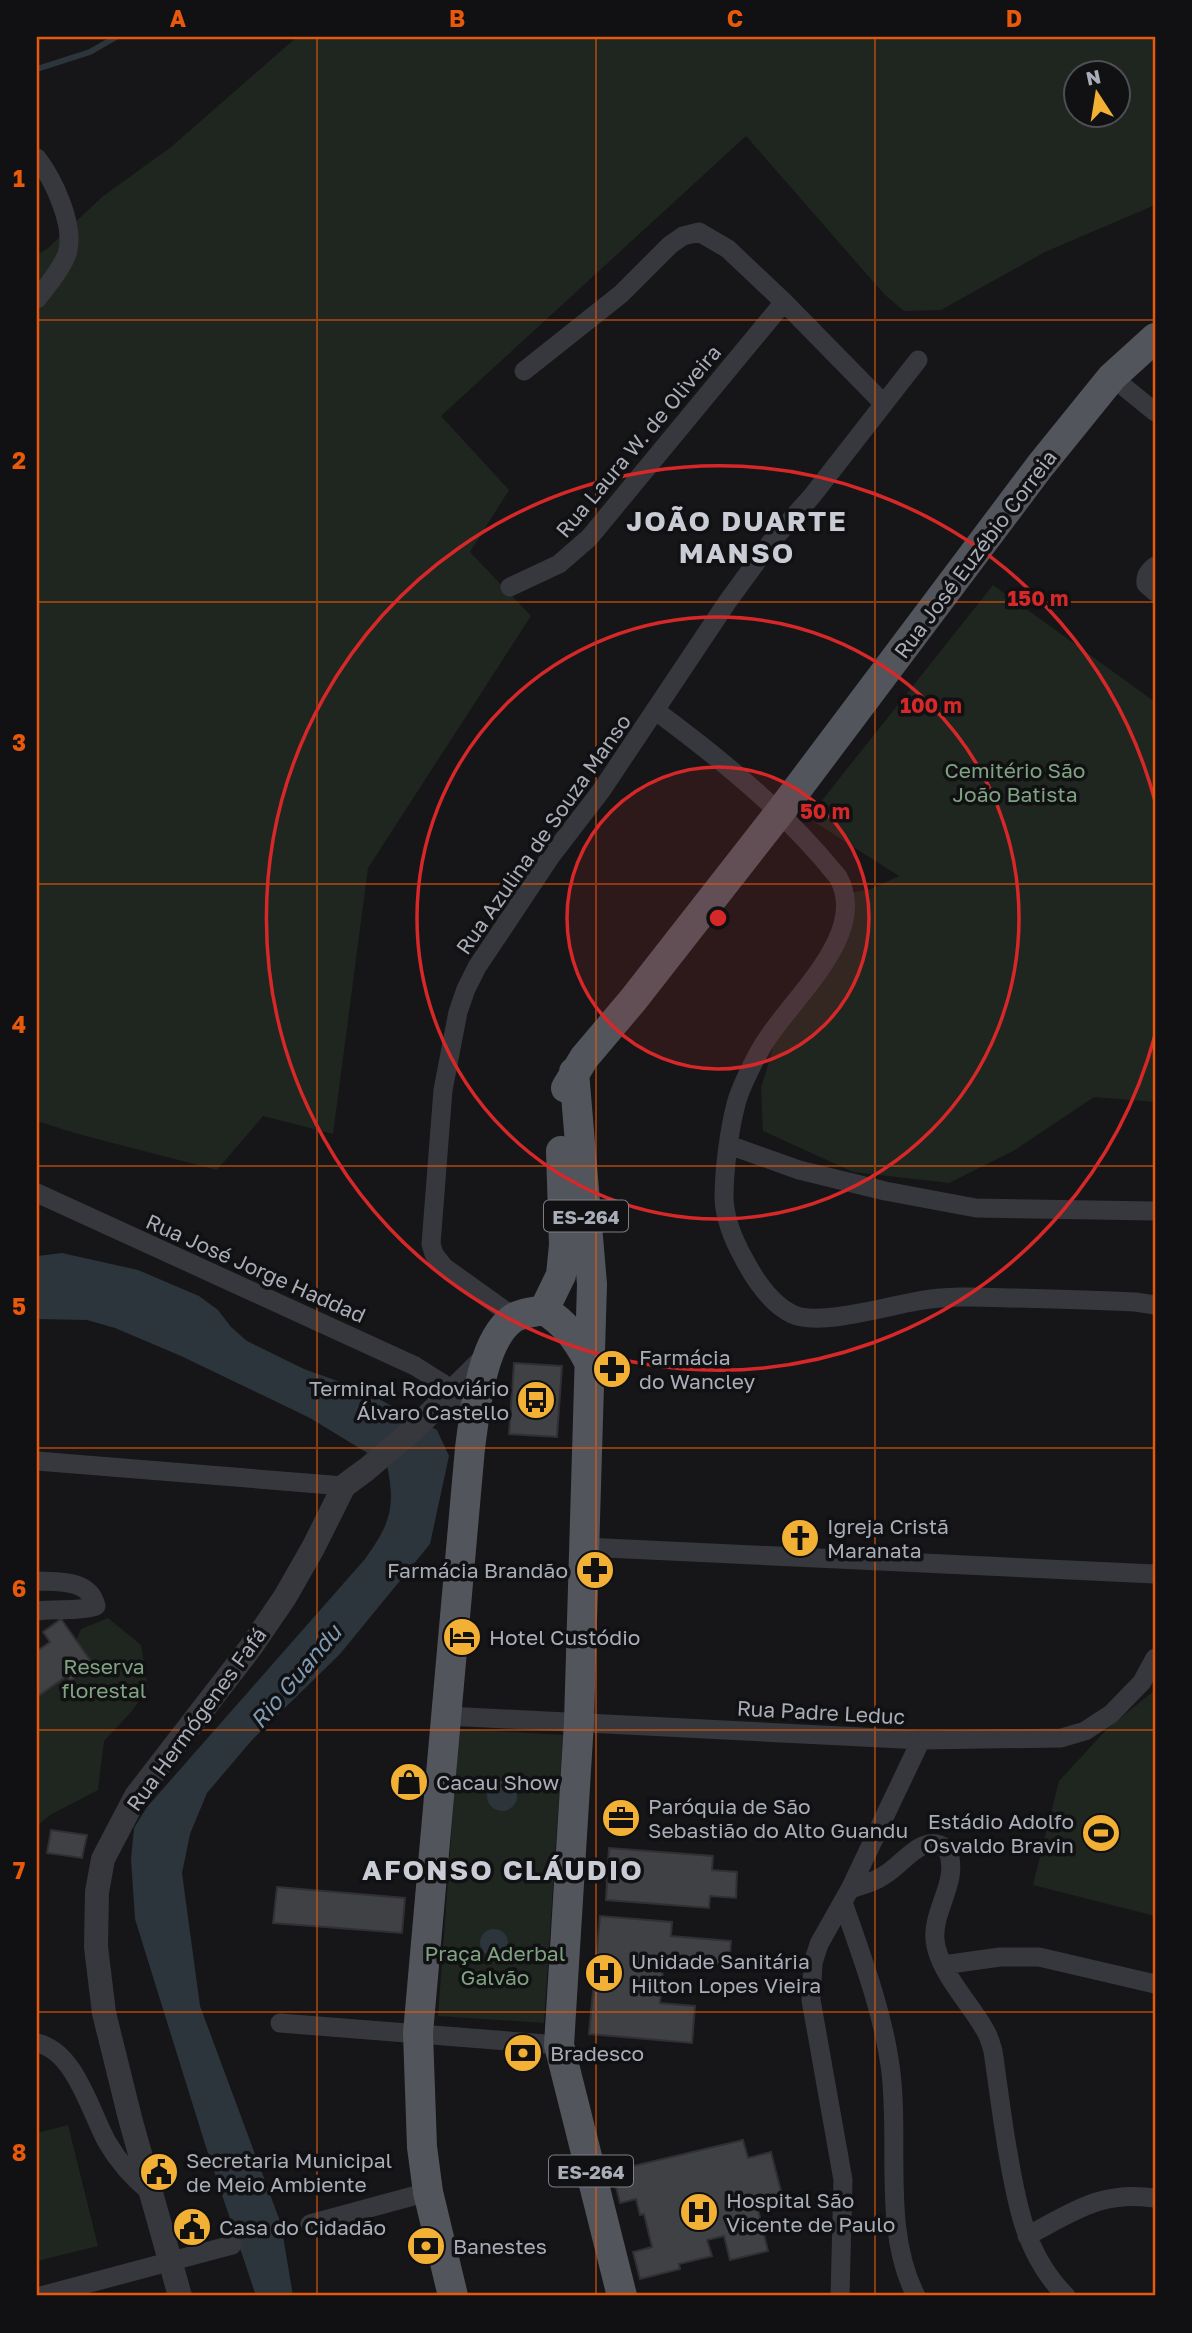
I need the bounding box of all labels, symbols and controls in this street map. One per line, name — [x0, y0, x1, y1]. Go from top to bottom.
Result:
text: A — [170, 4, 187, 32]
text: B — [449, 4, 465, 32]
text: C — [727, 4, 743, 32]
text: D — [1006, 4, 1022, 32]
north arrow — [1062, 60, 1132, 130]
text: N — [1084, 64, 1103, 90]
text: 1 — [13, 164, 25, 192]
street label: Rua Laura W. de Oliveira — [550, 339, 726, 543]
street label: Rua José Euzébio Correia — [888, 445, 1062, 663]
text: 2 — [12, 446, 26, 474]
district label: JOÃO DUARTE MANSO — [626, 504, 848, 569]
text: 150 m — [1008, 585, 1068, 611]
text: 100 m — [900, 692, 962, 718]
street label: Rua Azulina de Souza Manso — [450, 709, 636, 959]
text: 3 — [12, 728, 26, 756]
park label: Cemitério São João Batista — [945, 757, 1085, 807]
text: 50 m — [800, 798, 850, 824]
centre of rings — [706, 906, 730, 930]
text: 4 — [12, 1010, 26, 1038]
road number: ES-264 — [544, 1200, 628, 1232]
street label: Rua José Jorge Haddad — [142, 1208, 370, 1328]
text: 5 — [12, 1292, 26, 1320]
place label: Farmácia do Wancley — [639, 1344, 756, 1394]
pharmacy icon: Farmácia do Wancley — [591, 1348, 633, 1390]
place label: Terminal Rodoviário Álvaro Castello — [309, 1375, 509, 1425]
bus stop icon: Terminal Rodoviário Álvaro Castello — [515, 1379, 557, 1421]
place label: Igreja Cristã Maranata — [827, 1513, 949, 1563]
church icon: Igreja Cristã Maranata — [779, 1517, 821, 1559]
pharmacy icon: Farmácia Brandão — [574, 1549, 616, 1591]
place label: Farmácia Brandão — [387, 1557, 568, 1583]
text: 6 — [12, 1574, 26, 1602]
hotel icon: Hotel Custódio — [441, 1616, 483, 1658]
water label: Rio Guandu — [244, 1617, 348, 1734]
street label: Rua Hermógenes Fafá — [121, 1622, 271, 1816]
place label: Hotel Custódio — [489, 1624, 640, 1650]
park label: Reserva florestal — [61, 1653, 147, 1703]
street label: Rua Padre Leduc — [736, 1695, 906, 1729]
shop icon: Cacau Show — [388, 1761, 430, 1803]
place label: Cacau Show — [436, 1769, 559, 1795]
place label: Paróquia de São Sebastião do Alto Guandu — [648, 1793, 908, 1843]
office icon: Paróquia de São Sebastião do Alto Guandu — [600, 1797, 642, 1839]
place label: Estádio Adolfo Osvaldo Bravin — [923, 1808, 1074, 1858]
sports icon: Estádio Adolfo Osvaldo Bravin — [1080, 1812, 1122, 1854]
district label: AFONSO CLÁUDIO — [362, 1853, 644, 1886]
text: 7 — [13, 1856, 25, 1884]
park label: Praça Aderbal Galvão — [425, 1940, 565, 1990]
place label: Unidade Sanitária Hilton Lopes Vieira — [631, 1948, 821, 1998]
hospital icon: Unidade Sanitária Hilton Lopes Vieira — [583, 1952, 625, 1994]
bank icon: Bradesco — [502, 2032, 544, 2074]
place label: Bradesco — [550, 2040, 644, 2066]
text: 8 — [12, 2138, 26, 2166]
place label: Secretaria Municipal de Meio Ambiente — [186, 2147, 392, 2197]
public building icon: Secretaria Municipal de Meio Ambiente — [138, 2151, 180, 2193]
road number: ES-264 — [549, 2156, 633, 2186]
place label: Hospital São Vicente de Paulo — [726, 2187, 895, 2237]
hospital icon: Hospital São Vicente de Paulo — [678, 2191, 720, 2233]
public building icon: Casa do Cidadão — [171, 2206, 213, 2248]
place label: Casa do Cidadão — [219, 2214, 386, 2240]
bank icon: Banestes — [405, 2225, 447, 2267]
place label: Banestes — [453, 2233, 547, 2259]

